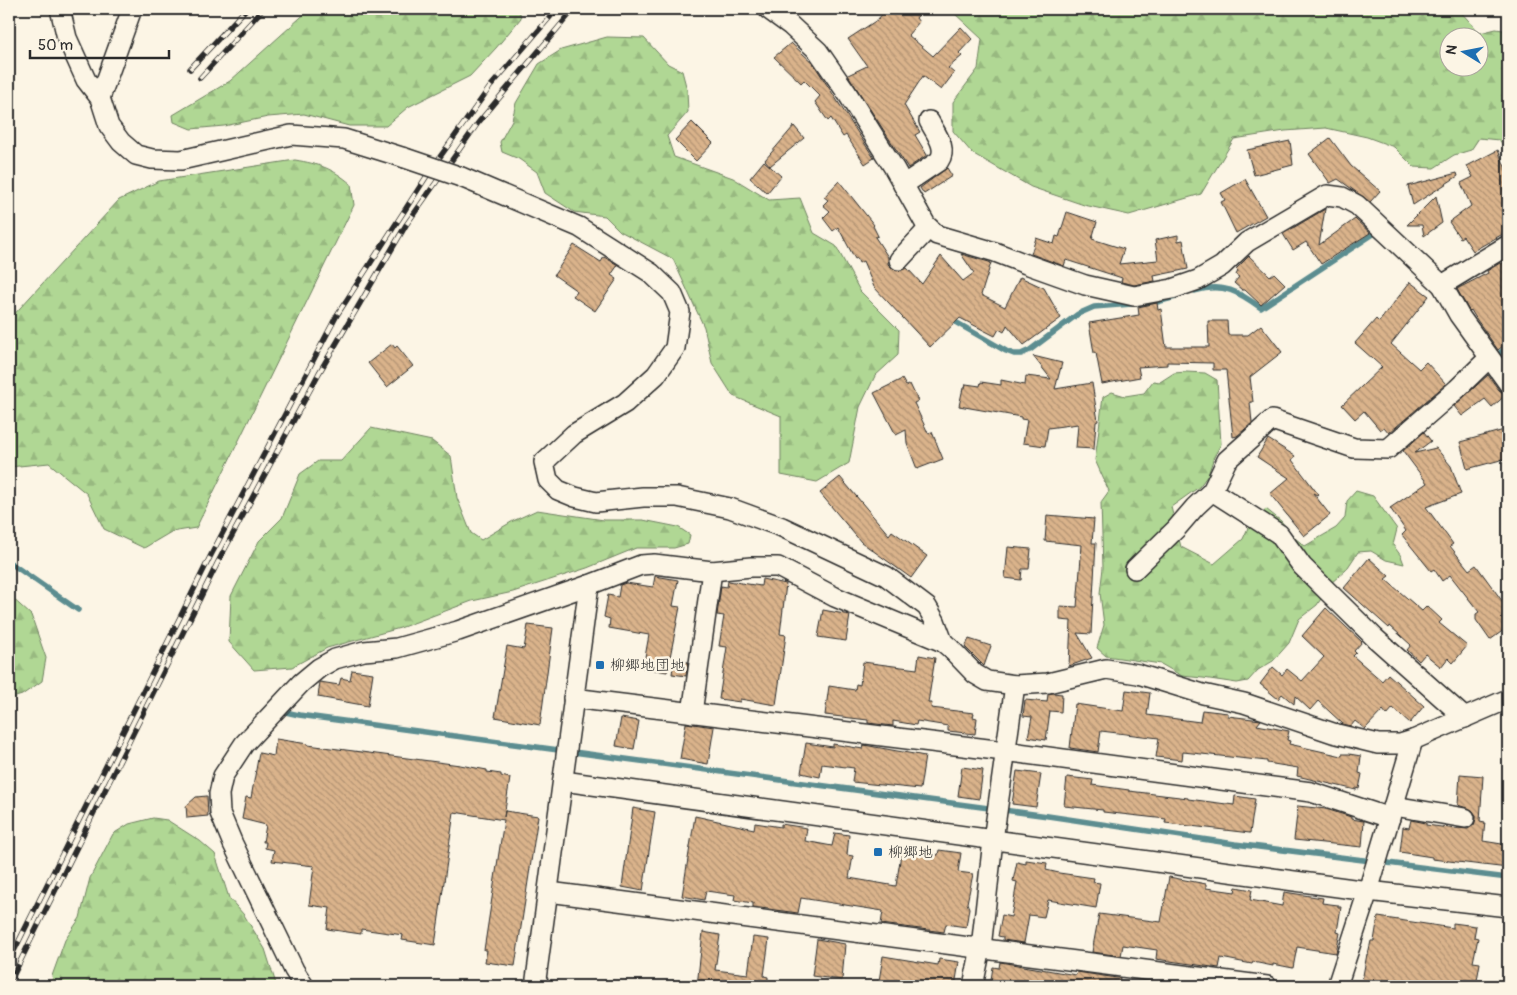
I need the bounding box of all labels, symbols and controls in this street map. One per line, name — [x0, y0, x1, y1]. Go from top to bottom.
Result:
scale bar — [30, 28, 169, 60]
north arrow — [1440, 28, 1490, 78]
text: 50 m — [38, 36, 73, 55]
text: N — [1442, 44, 1461, 56]
place label: 柳郷地団地 — [610, 656, 685, 675]
marker: 柳郷地団地 — [594, 659, 606, 671]
place label: 柳郷地 — [888, 843, 933, 862]
marker: 柳郷地 — [872, 846, 884, 858]

